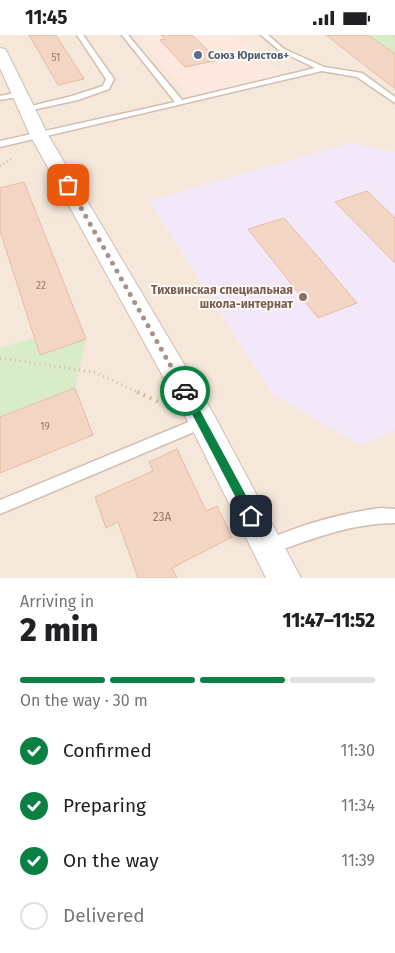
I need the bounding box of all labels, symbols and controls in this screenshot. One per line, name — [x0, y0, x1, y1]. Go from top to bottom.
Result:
text: 11:45 — [25, 6, 67, 29]
marker: Союз Юристов+ — [192, 49, 204, 61]
place label: Союз Юристов+ — [208, 49, 289, 62]
house number: 51 — [52, 52, 60, 64]
pin — [47, 164, 89, 206]
icon: bag — [54, 171, 82, 199]
house number: 22 — [36, 280, 46, 292]
place label: Тихвинская специальная школа-интернат — [151, 283, 293, 311]
marker: Тихвинская специальная школа-интернат — [297, 291, 309, 303]
courier — [160, 366, 210, 416]
icon: car — [171, 377, 199, 405]
house number: 19 — [40, 421, 50, 433]
pin — [230, 495, 272, 537]
icon: home — [237, 502, 265, 530]
house number: 23А — [153, 510, 171, 524]
text: Arriving in — [20, 592, 94, 611]
text: 11:47–11:52 — [283, 609, 375, 632]
text: 2 min — [20, 611, 98, 649]
text: On the way · 30 m — [20, 691, 148, 710]
icon: check — [20, 737, 48, 765]
text: Confirmed — [63, 739, 152, 762]
text: 11:30 — [340, 741, 375, 760]
icon: check — [20, 792, 48, 820]
text: Preparing — [63, 794, 146, 817]
text: 11:34 — [341, 796, 375, 815]
icon: check — [20, 847, 48, 875]
text: On the way — [63, 849, 159, 872]
text: 11:39 — [341, 851, 375, 870]
text: Delivered — [63, 904, 145, 927]

